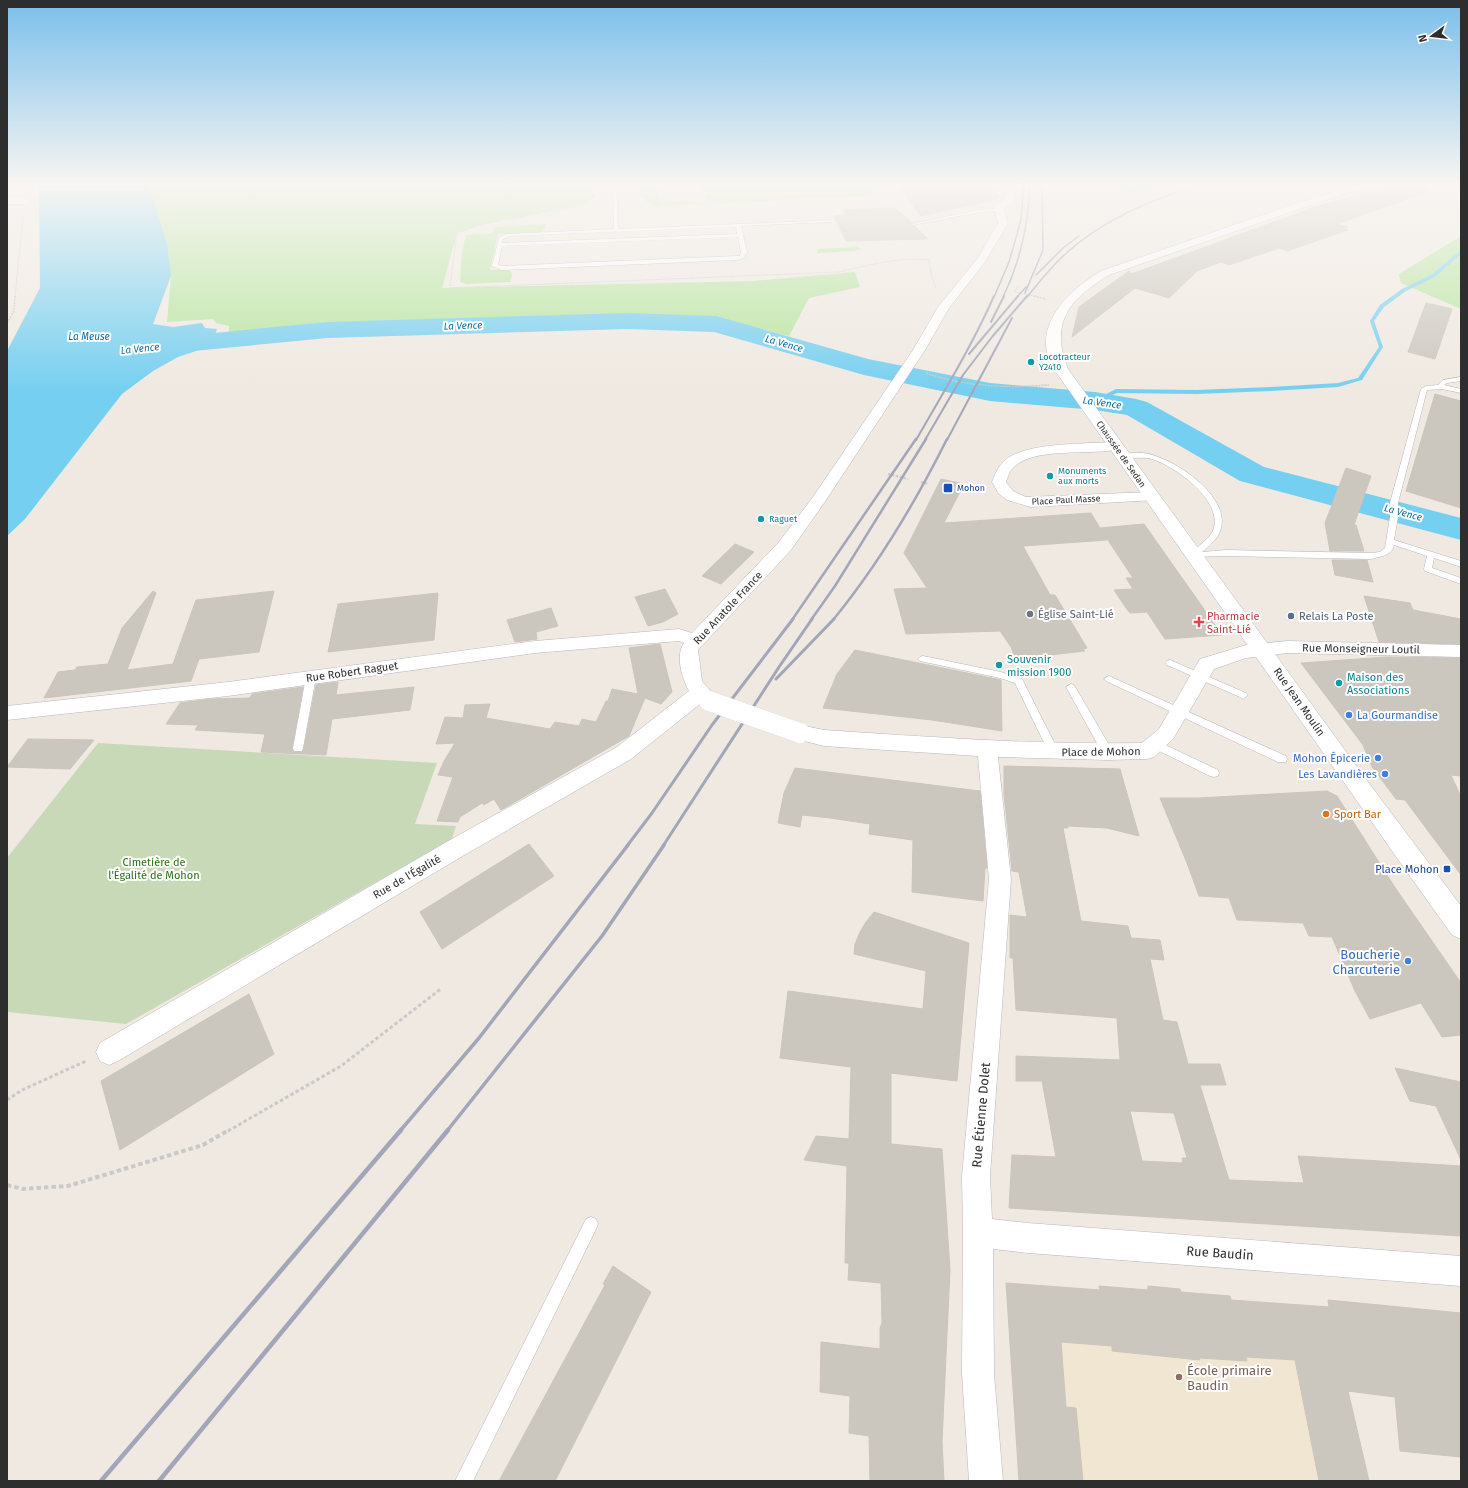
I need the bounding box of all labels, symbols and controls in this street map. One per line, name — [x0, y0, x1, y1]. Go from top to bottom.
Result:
north arrow — [1412, 16, 1452, 56]
text: N — [1416, 33, 1430, 44]
water label: La Vence — [443, 319, 483, 333]
water label: La Meuse — [68, 331, 110, 343]
water label: La Vence — [764, 333, 804, 355]
water label: La Vence — [120, 341, 160, 357]
place label: Locotracteur Y2410 — [1039, 352, 1091, 372]
marker: Locotracteur Y2410 — [1026, 357, 1036, 367]
water label: La Vence — [1082, 394, 1122, 412]
street label: Chaussée de Sedan — [1094, 419, 1148, 489]
place label: Monuments aux morts — [1058, 466, 1106, 486]
marker: Monuments aux morts — [1045, 471, 1055, 481]
marker: Mohon — [942, 482, 954, 494]
place label: Mohon — [957, 483, 985, 493]
street label: Place Paul Masse — [1031, 493, 1101, 507]
water label: La Vence — [1383, 502, 1423, 524]
marker: Raguet — [756, 514, 766, 524]
place label: Raguet — [769, 514, 798, 524]
street label: Rue Anatole France — [691, 569, 765, 647]
place label: Église Saint-Lié — [1038, 607, 1114, 621]
marker: Église Saint-Lié — [1025, 609, 1035, 619]
place label: Pharmacie Saint-Lié — [1207, 610, 1260, 636]
place label: Relais La Poste — [1299, 610, 1373, 623]
marker: Relais La Poste — [1286, 611, 1296, 621]
marker: Pharmacie Saint-Lié — [1194, 617, 1204, 627]
street label: Rue Monseigneur Loutil — [1302, 641, 1420, 657]
place label: Souvenir mission 1900 — [1007, 653, 1071, 679]
street label: Rue Robert Raguet — [305, 659, 399, 685]
marker: Souvenir mission 1900 — [994, 660, 1004, 670]
street label: Rue Jean Moulin — [1271, 665, 1327, 739]
place label: Maison des Associations — [1347, 671, 1409, 697]
marker: Maison des Associations — [1334, 678, 1344, 688]
place label: La Gourmandise — [1357, 709, 1438, 722]
marker: La Gourmandise — [1344, 710, 1354, 720]
street label: Place de Mohon — [1061, 745, 1141, 759]
place label: Mohon Épicerie — [1293, 751, 1370, 765]
marker: Mohon Épicerie — [1373, 753, 1383, 763]
place label: Les Lavandières — [1298, 768, 1377, 781]
marker: Les Lavandières — [1380, 769, 1390, 779]
place label: Sport Bar — [1334, 808, 1382, 821]
marker: Sport Bar — [1321, 809, 1331, 819]
street label: Rue de l'Égalité — [370, 851, 443, 902]
park label: Cimetière de l'Égalité de Mohon — [108, 856, 200, 882]
place label: Place Mohon — [1375, 863, 1439, 876]
marker: Place Mohon — [1442, 864, 1452, 874]
place label: Boucherie Charcuterie — [1333, 947, 1400, 977]
marker: Boucherie Charcuterie — [1403, 956, 1413, 966]
street label: Rue Étienne Dolet — [969, 1062, 993, 1168]
street label: Rue Baudin — [1186, 1243, 1254, 1263]
place label: École primaire Baudin — [1187, 1363, 1272, 1393]
marker: École primaire Baudin — [1174, 1372, 1184, 1382]

